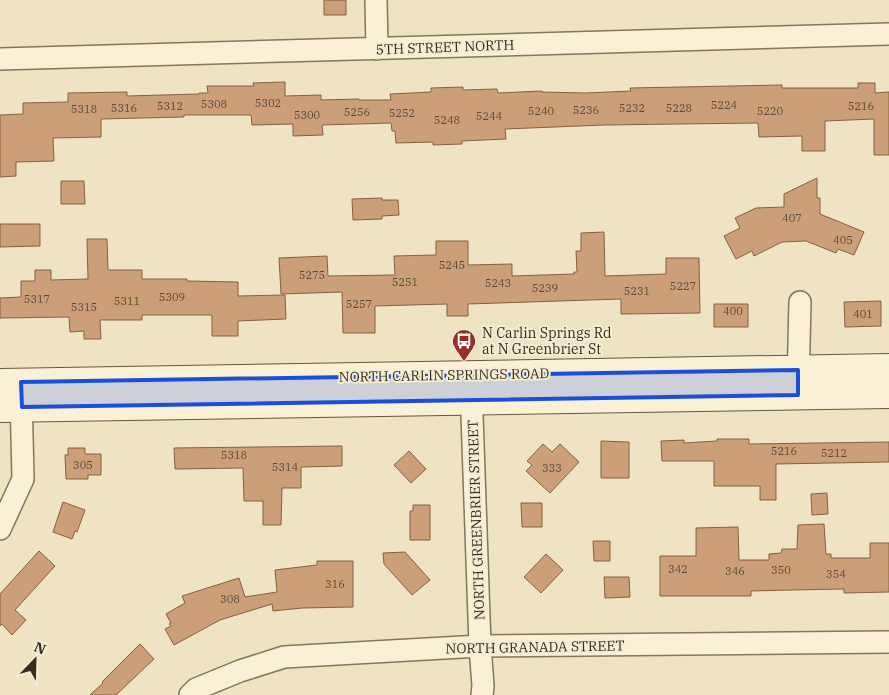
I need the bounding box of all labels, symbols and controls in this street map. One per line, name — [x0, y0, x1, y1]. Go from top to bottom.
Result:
street label: 5TH STREET NORTH — [375, 36, 515, 58]
house number: 5302 — [255, 96, 281, 110]
house number: 5308 — [201, 97, 227, 111]
house number: 5224 — [711, 98, 738, 112]
house number: 5312 — [157, 99, 183, 113]
house number: 5216 — [848, 99, 874, 113]
house number: 5316 — [111, 101, 137, 115]
house number: 5232 — [619, 101, 645, 115]
house number: 5228 — [666, 101, 692, 115]
house number: 5318 — [71, 102, 97, 116]
house number: 5236 — [573, 103, 599, 117]
house number: 5240 — [528, 104, 555, 118]
house number: 5220 — [757, 104, 784, 118]
house number: 5256 — [344, 105, 370, 119]
house number: 5252 — [389, 106, 415, 120]
house number: 5300 — [294, 108, 321, 122]
house number: 5244 — [476, 109, 503, 123]
house number: 5248 — [434, 113, 460, 127]
house number: 407 — [782, 211, 802, 225]
house number: 405 — [833, 233, 853, 247]
house number: 5245 — [439, 258, 465, 272]
house number: 5275 — [299, 268, 325, 282]
house number: 5251 — [392, 275, 418, 289]
house number: 5243 — [485, 276, 511, 290]
house number: 5227 — [670, 279, 696, 293]
house number: 5239 — [532, 281, 558, 295]
house number: 5231 — [624, 284, 650, 298]
house number: 5309 — [159, 290, 185, 304]
house number: 5317 — [24, 292, 50, 306]
house number: 5311 — [114, 294, 140, 308]
house number: 5257 — [346, 297, 372, 311]
house number: 5315 — [71, 300, 97, 314]
house number: 400 — [723, 304, 743, 318]
house number: 401 — [853, 307, 873, 321]
place label: N Carlin Springs Rd at N Greenbrier St — [482, 324, 612, 358]
bus stop icon: N Carlin Springs Rd at N Greenbrier St — [451, 328, 477, 362]
street label: NORTH CARLIN SPRINGS ROAD — [339, 364, 550, 386]
street label: NORTH GREENBRIER STREET — [464, 419, 488, 621]
house number: 5216 — [771, 444, 797, 458]
house number: 5212 — [821, 446, 847, 460]
house number: 5318 — [221, 448, 247, 462]
house number: 305 — [73, 458, 93, 472]
house number: 5314 — [272, 460, 299, 474]
house number: 333 — [542, 461, 562, 475]
house number: 342 — [668, 562, 688, 576]
house number: 350 — [771, 563, 791, 577]
house number: 346 — [725, 564, 745, 578]
house number: 354 — [826, 567, 846, 581]
house number: 316 — [325, 577, 345, 591]
house number: 308 — [220, 592, 240, 606]
north arrow — [10, 635, 60, 685]
street label: NORTH GRANADA STREET — [445, 636, 625, 658]
text: N — [31, 638, 49, 658]

